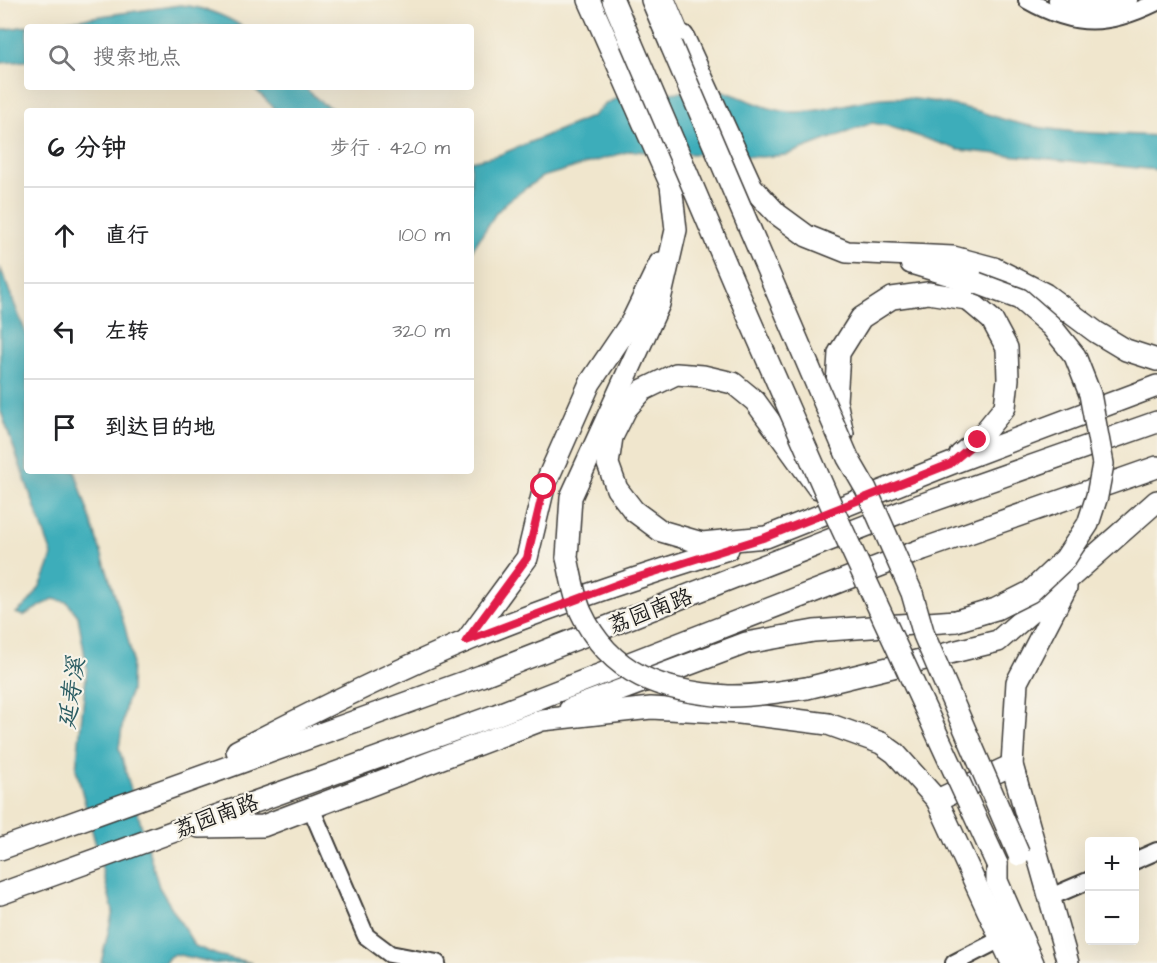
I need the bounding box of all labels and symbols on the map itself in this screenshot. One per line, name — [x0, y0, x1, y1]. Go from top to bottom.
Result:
route end — [964, 426, 990, 452]
route start — [530, 473, 556, 499]
street label: 荔园南路 — [604, 581, 697, 642]
water label: 延寿溪 — [50, 653, 94, 731]
street label: 荔园南路 — [170, 787, 263, 846]

